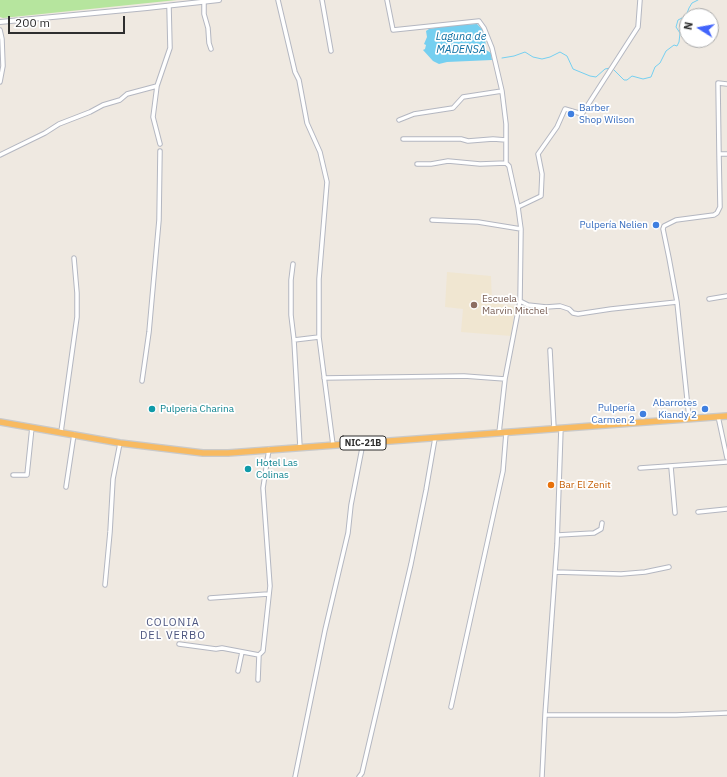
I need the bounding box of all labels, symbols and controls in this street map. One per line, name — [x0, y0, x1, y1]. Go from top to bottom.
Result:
scale bar — [10, 8, 127, 34]
north arrow — [679, 8, 719, 48]
text: 200 m — [15, 15, 50, 30]
text: N — [681, 21, 696, 31]
water label: Laguna de MADENSA — [436, 30, 486, 56]
place label: Barber Shop Wilson — [579, 102, 635, 126]
marker: Barber Shop Wilson — [566, 109, 576, 119]
place label: Pulpería Nelien — [579, 219, 648, 231]
marker: Pulpería Nelien — [651, 220, 661, 230]
place label: Escuela Marvin Mitchel — [482, 293, 548, 316]
marker: Escuela Marvin Mitchel — [469, 300, 479, 310]
place label: Abarrotes Kiandy 2 — [653, 397, 697, 420]
place label: Pulpería Carmen 2 — [592, 402, 635, 426]
place label: Pulperia Charina — [160, 403, 234, 415]
marker: Pulperia Charina — [147, 404, 157, 414]
marker: Abarrotes Kiandy 2 — [700, 404, 710, 414]
marker: Pulpería Carmen 2 — [638, 409, 648, 419]
road number: NIC-21B — [340, 436, 386, 450]
place label: Hotel Las Colinas — [256, 457, 298, 480]
marker: Hotel Las Colinas — [243, 464, 253, 474]
place label: Bar El Zenit — [559, 479, 611, 491]
marker: Bar El Zenit — [546, 480, 556, 490]
district label: COLONIA DEL VERBO — [140, 616, 206, 642]

